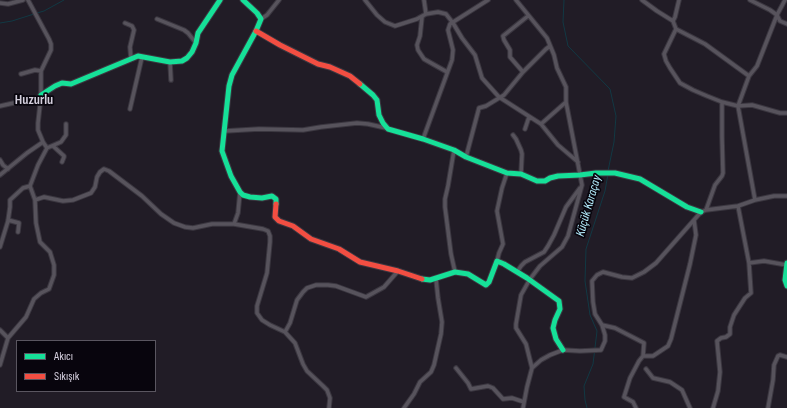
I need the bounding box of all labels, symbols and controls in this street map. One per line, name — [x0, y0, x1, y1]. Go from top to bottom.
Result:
district label: Huzurlu — [15, 92, 53, 108]
water label: Küçük Karaçay — [573, 174, 605, 238]
legend — [16, 340, 156, 392]
text: Akıcı — [54, 349, 73, 364]
text: Sıkışık — [54, 369, 79, 384]

